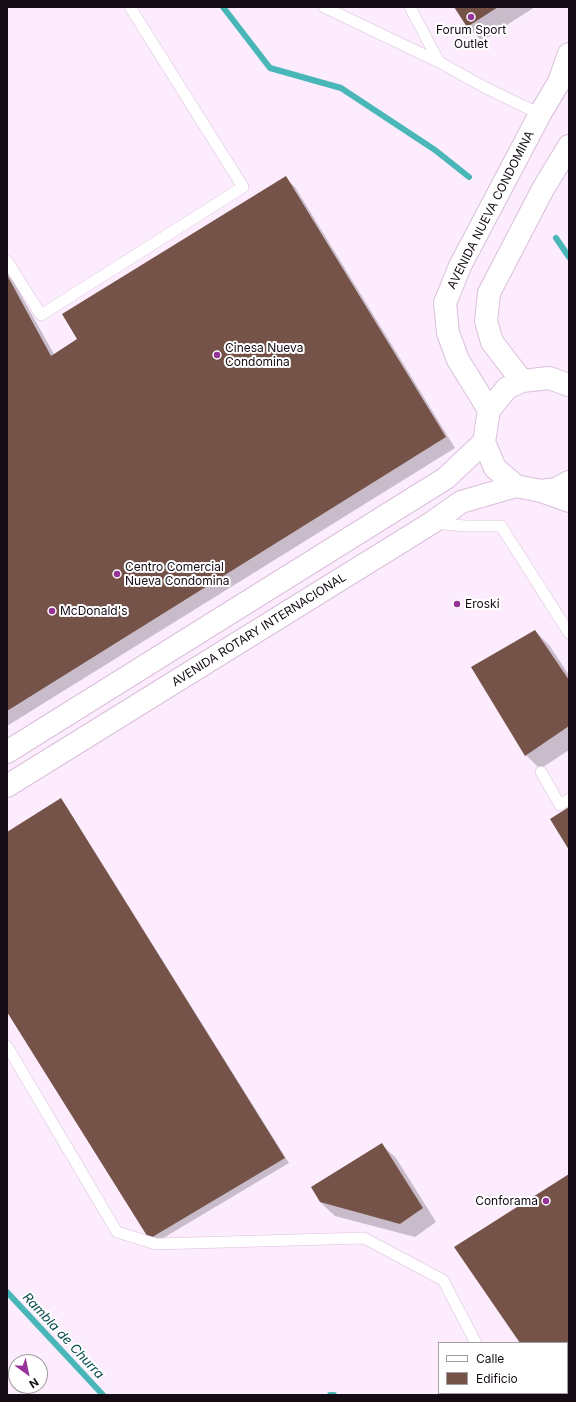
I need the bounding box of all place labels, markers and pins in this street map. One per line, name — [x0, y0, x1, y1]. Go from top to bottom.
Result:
marker: Forum Sport Outlet — [466, 12, 476, 22]
place label: Forum Sport Outlet — [436, 23, 506, 51]
place label: Cinesa Nueva Condomina — [225, 341, 304, 369]
marker: Cinesa Nueva Condomina — [212, 350, 222, 360]
place label: Centro Comercial Nueva Condomina — [125, 560, 230, 588]
marker: Centro Comercial Nueva Condomina — [112, 569, 122, 579]
place label: Eroski — [465, 597, 500, 611]
marker: Eroski — [452, 599, 462, 609]
place label: McDonald's — [60, 604, 128, 618]
marker: McDonald's — [47, 606, 57, 616]
place label: Conforama — [475, 1194, 538, 1208]
marker: Conforama — [541, 1196, 551, 1206]

